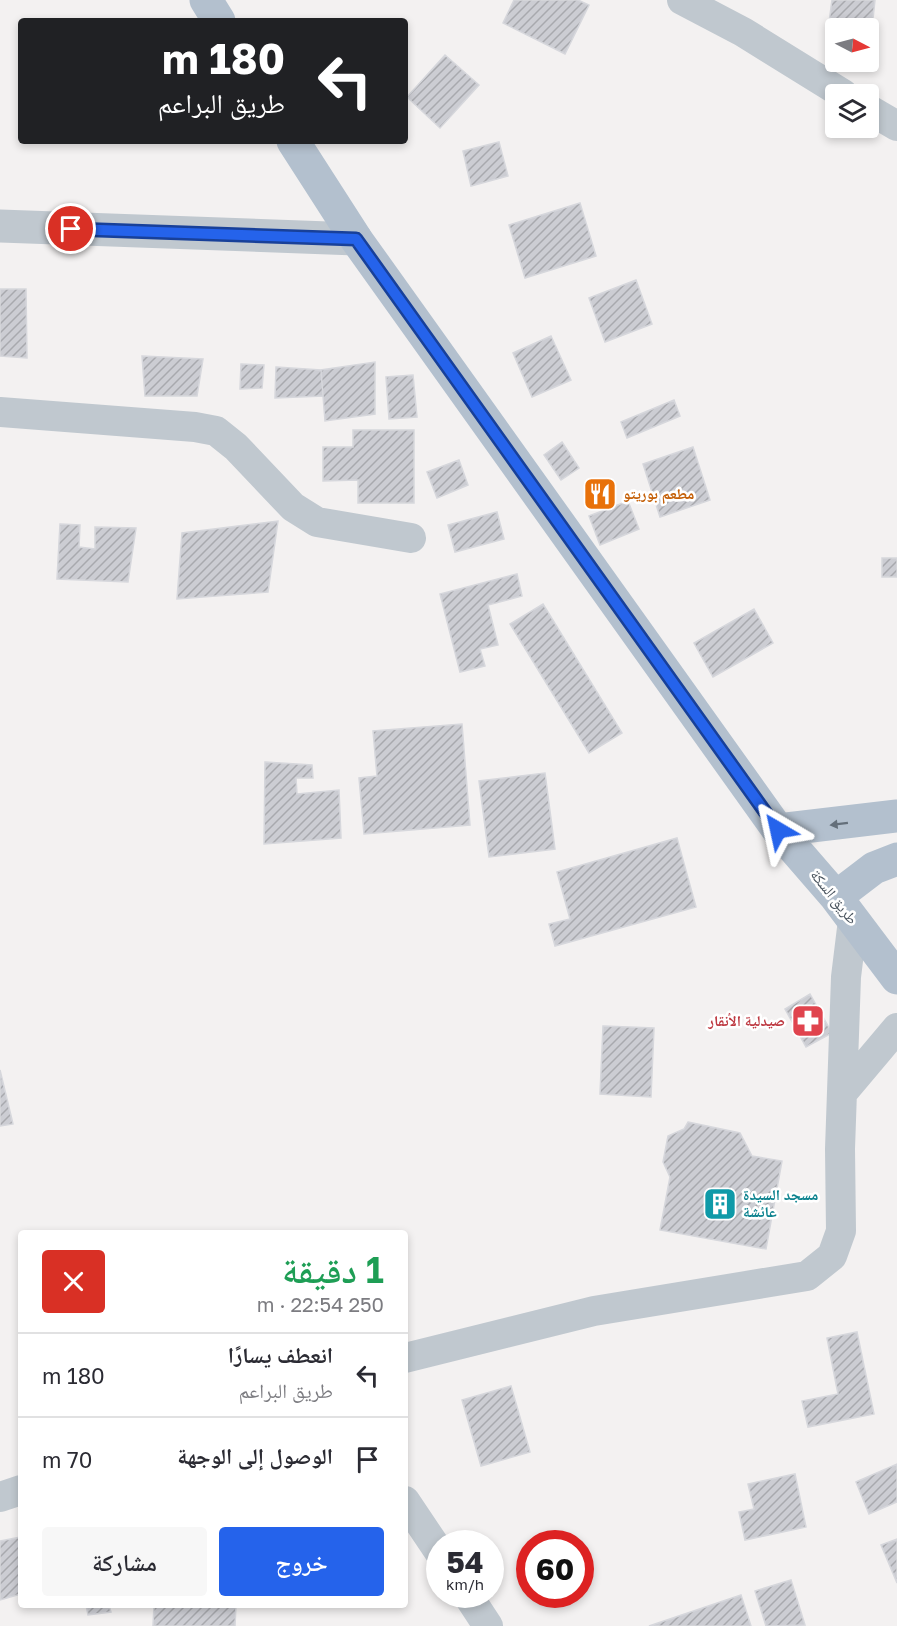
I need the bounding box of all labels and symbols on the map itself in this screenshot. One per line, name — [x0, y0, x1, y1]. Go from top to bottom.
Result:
north arrow — [825, 18, 879, 72]
pin — [45, 203, 96, 254]
restaurant icon: مطعم بوريتو — [582, 476, 618, 512]
place label: مطعم بوريتو — [623, 484, 694, 504]
position arrow — [746, 798, 810, 862]
one-way arrow — [829, 819, 848, 829]
street label: طريق السكة — [806, 866, 862, 929]
pharmacy icon: صيدلية الأنقار — [790, 1003, 826, 1039]
place label: صيدلية الأنقار — [707, 1011, 785, 1029]
place label: مسجد السيدة عائشة — [743, 1185, 818, 1220]
building icon: مسجد السيدة عائشة — [702, 1186, 738, 1222]
speed limit sign: 60 — [516, 1530, 594, 1608]

